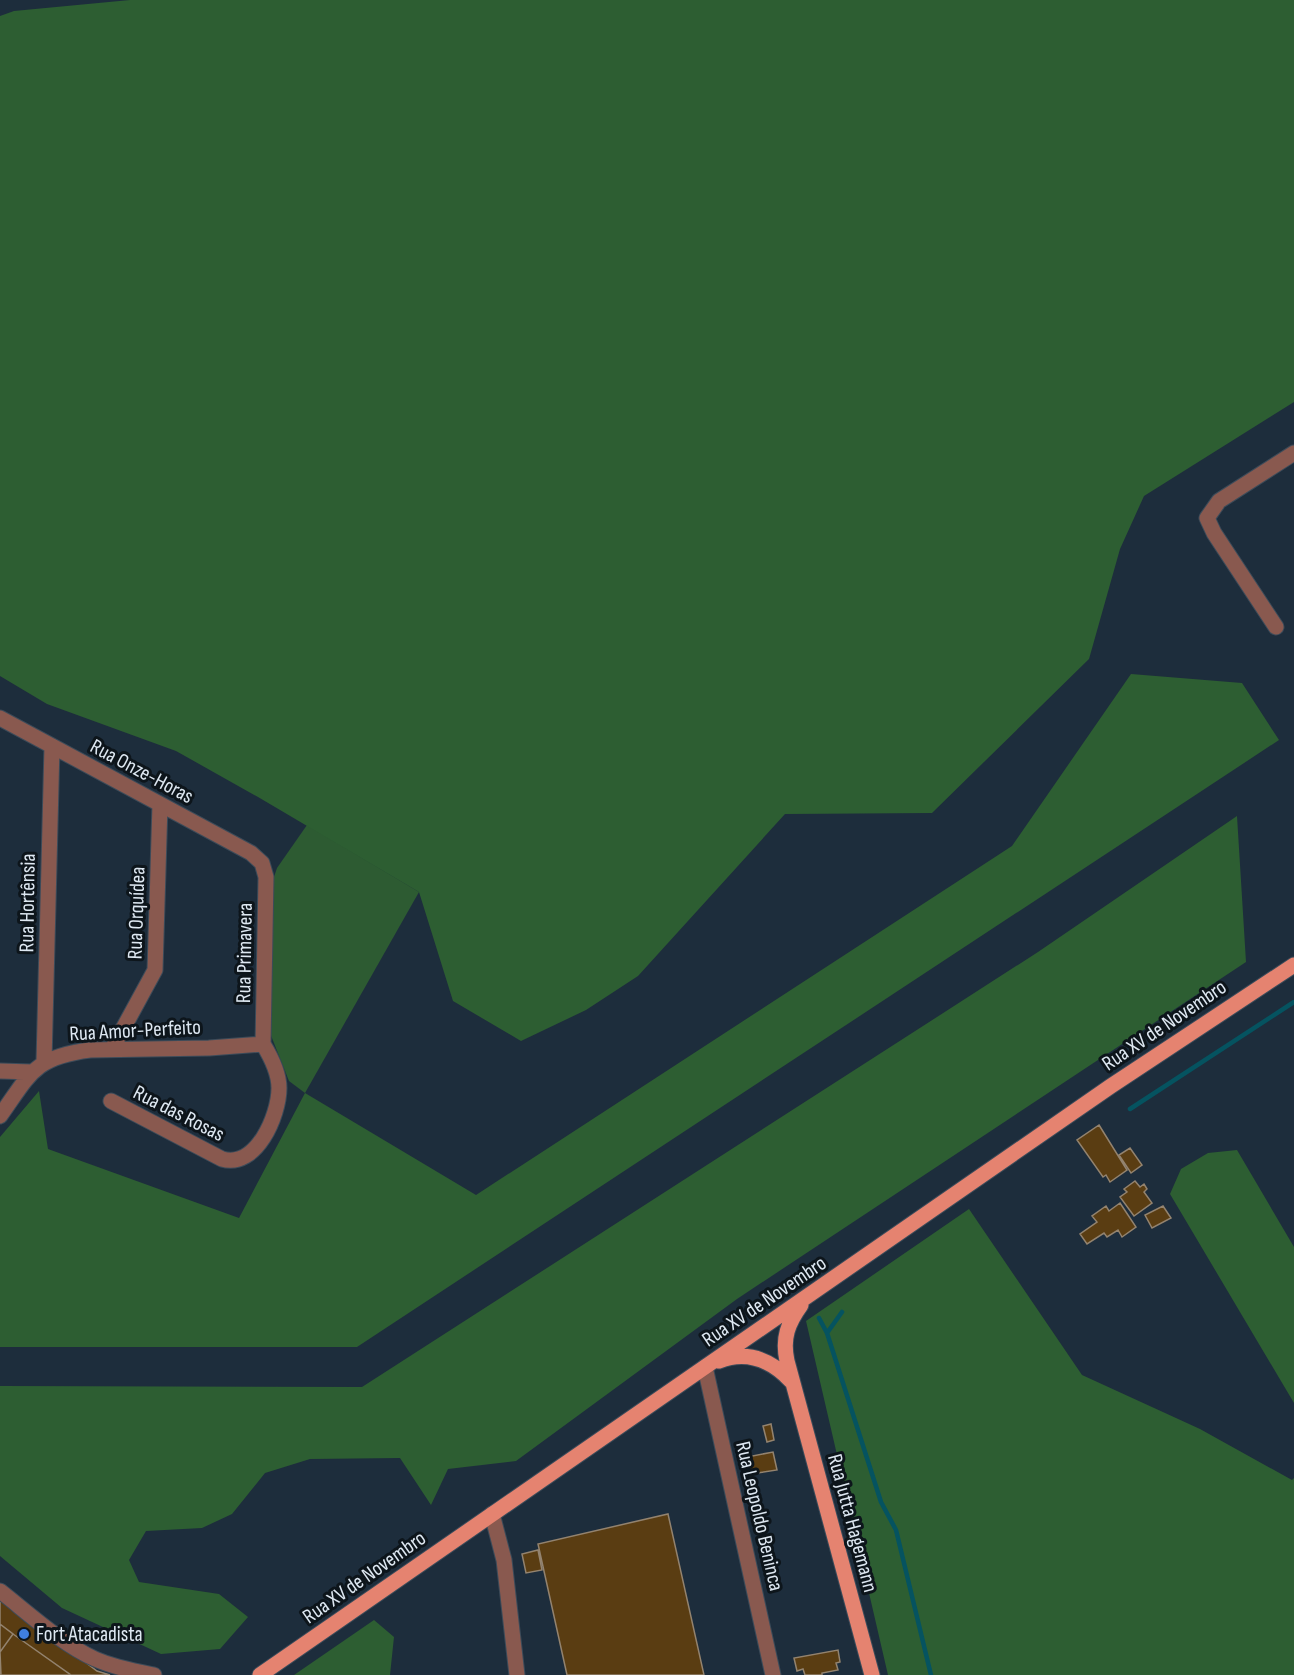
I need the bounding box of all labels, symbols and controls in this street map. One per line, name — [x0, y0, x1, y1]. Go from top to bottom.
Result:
street label: Rua Onze-Horas — [86, 734, 198, 809]
street label: Rua Hortênsia — [14, 853, 41, 953]
street label: Rua Orquídea — [122, 866, 151, 960]
street label: Rua Primavera — [231, 903, 258, 1003]
street label: Rua XV de Novembro — [1097, 975, 1231, 1076]
street label: Rua Amor-Perfeito — [69, 1015, 201, 1046]
street label: Rua das Rosas — [129, 1080, 228, 1147]
street label: Rua XV de Novembro — [697, 1251, 831, 1352]
street label: Rua Leopoldo Beninca — [730, 1439, 789, 1593]
street label: Rua Jutta Hagemann — [822, 1451, 883, 1595]
street label: Rua XV de Novembro — [298, 1526, 431, 1629]
place label: Fort Atacadista — [36, 1622, 143, 1647]
marker: Fort Atacadista — [17, 1627, 31, 1641]

